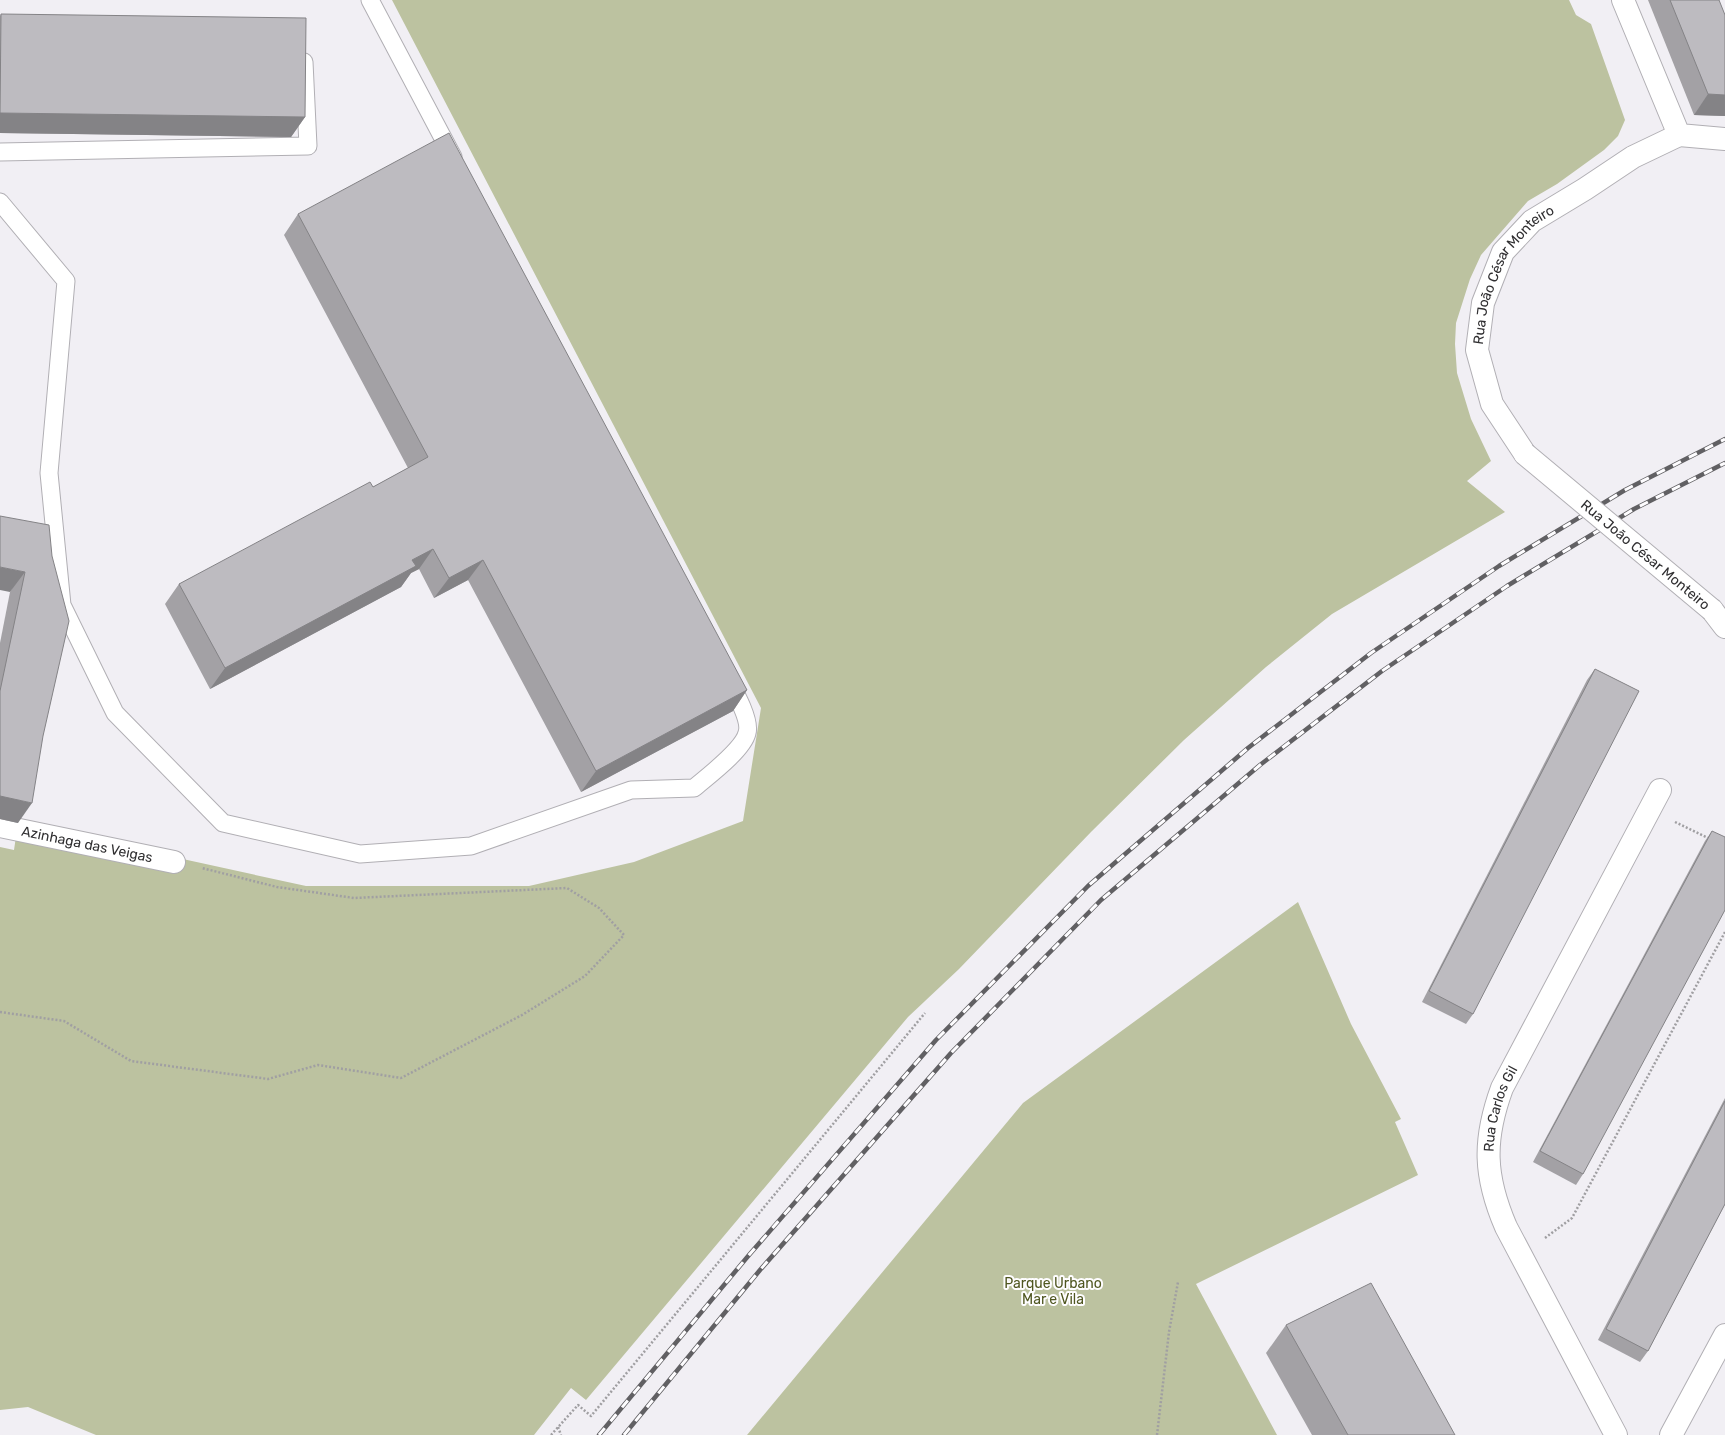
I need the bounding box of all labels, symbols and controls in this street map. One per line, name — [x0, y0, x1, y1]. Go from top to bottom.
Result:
street label: Rua João César Monteiro — [1470, 202, 1557, 346]
street label: Rua João César Monteiro — [1577, 496, 1713, 614]
street label: Azinhaga das Veigas — [20, 823, 154, 866]
street label: Rua Carlos Gil — [1481, 1063, 1521, 1152]
park label: Parque Urbano Mar e Vila — [1004, 1275, 1102, 1308]

